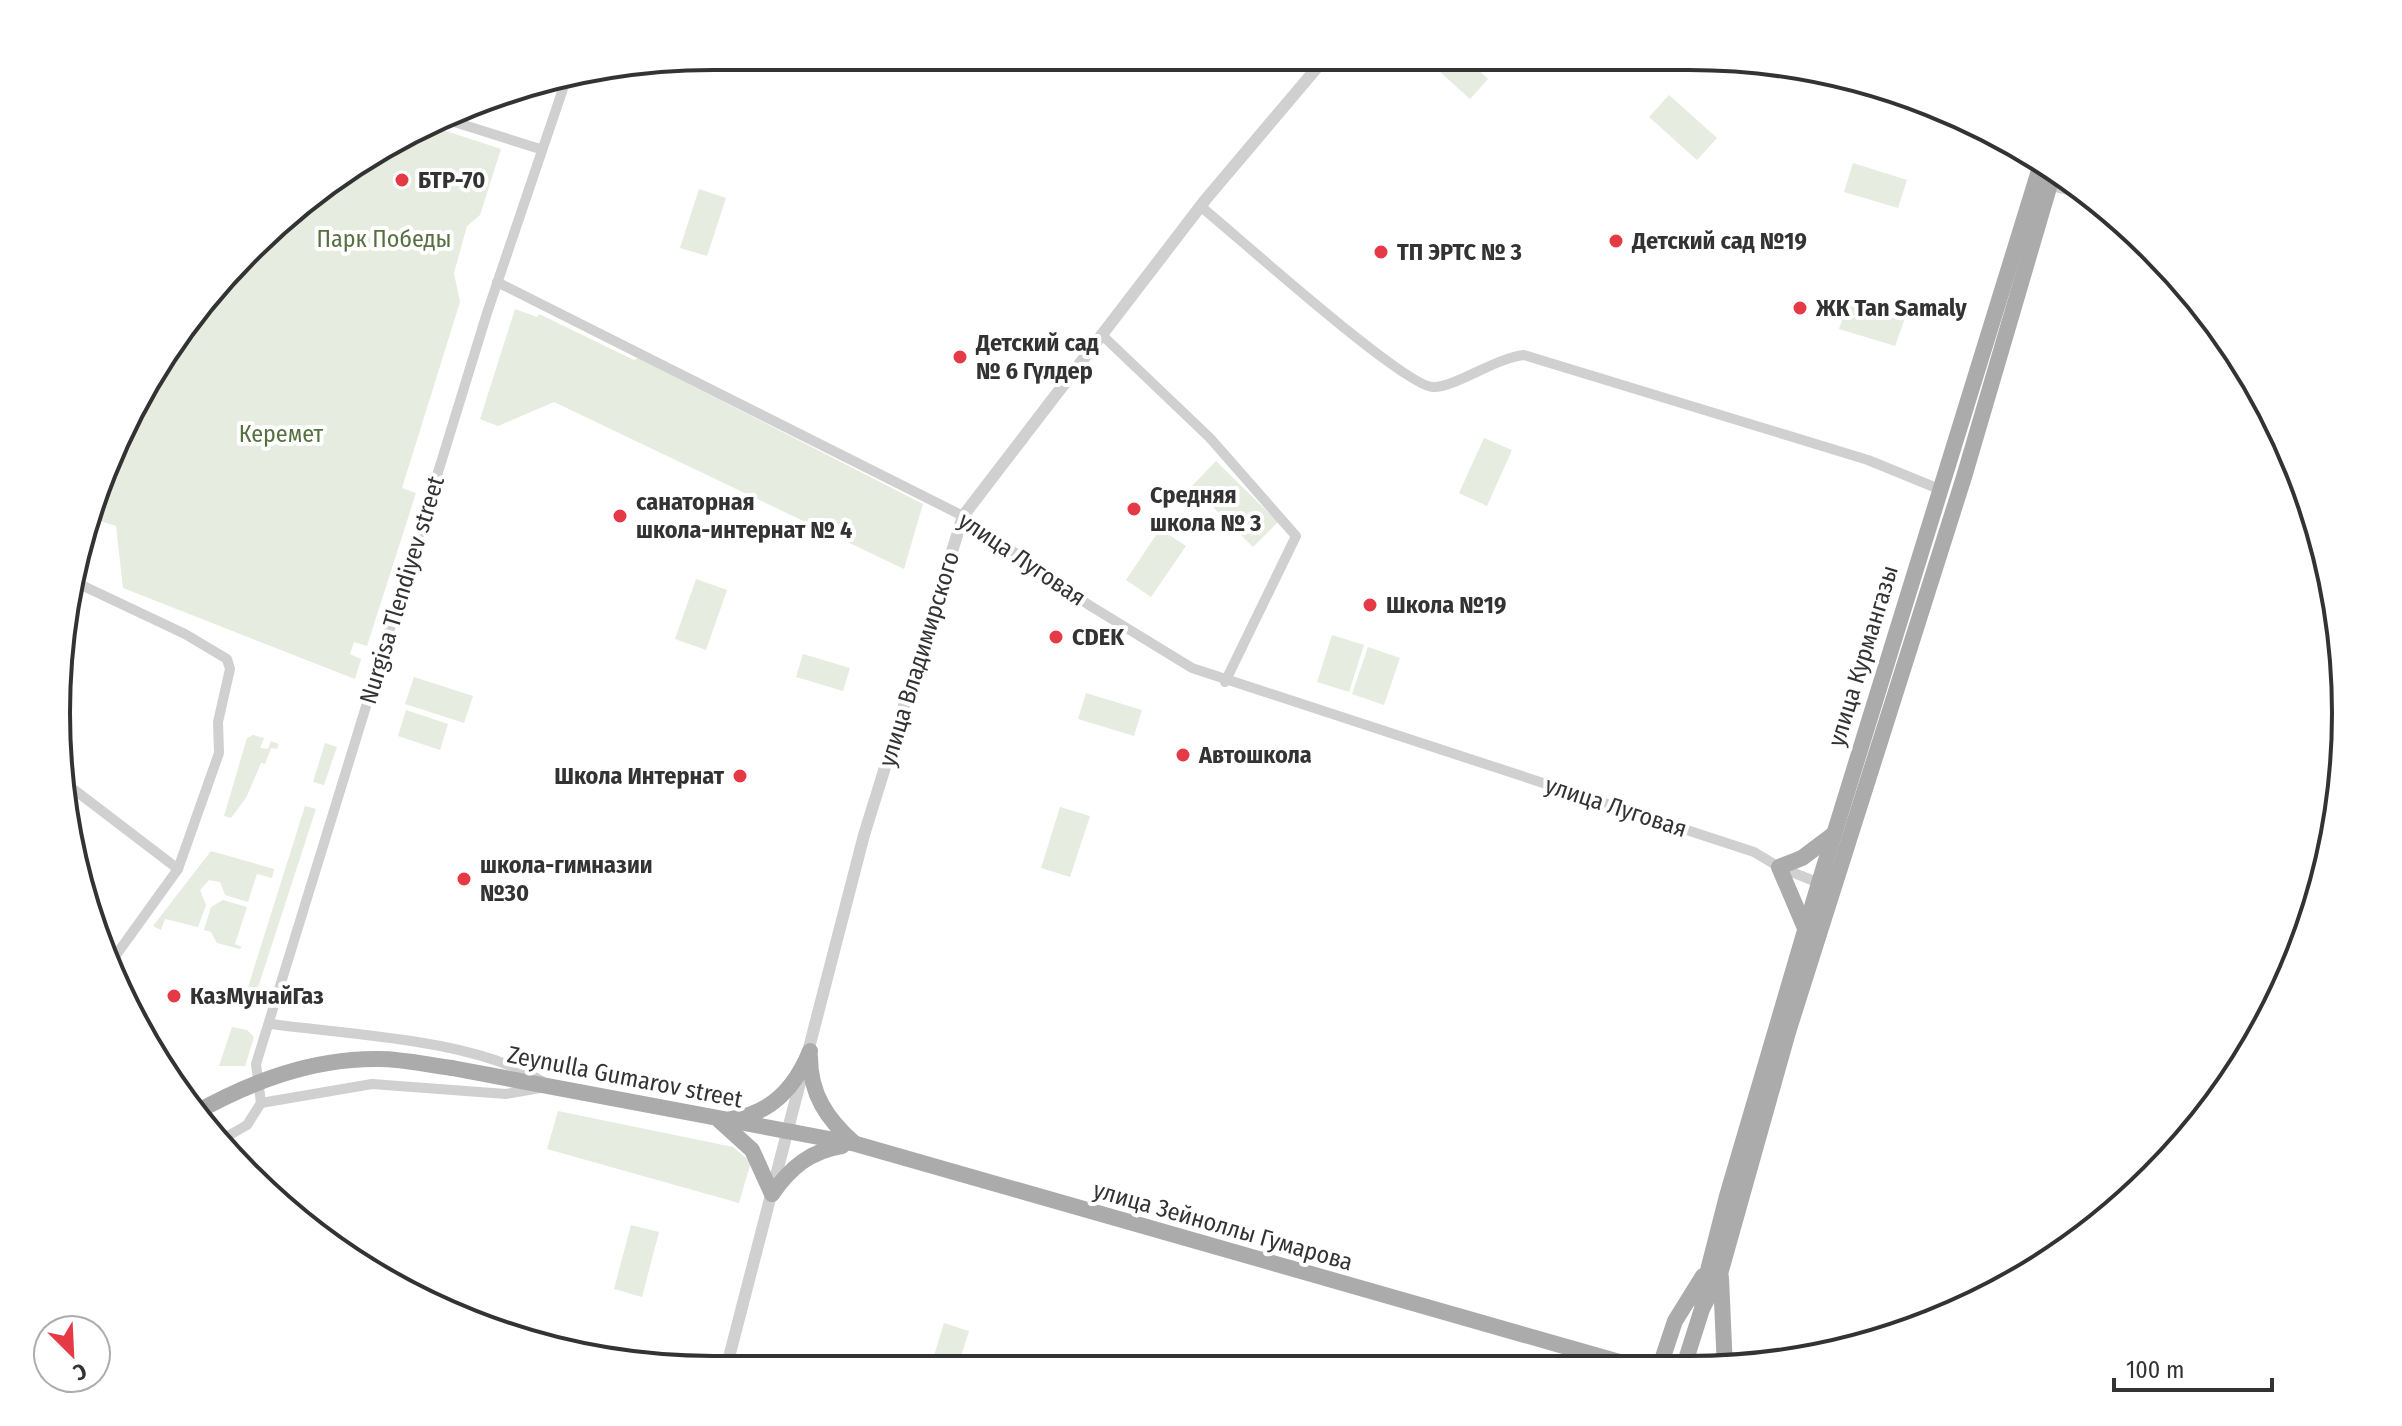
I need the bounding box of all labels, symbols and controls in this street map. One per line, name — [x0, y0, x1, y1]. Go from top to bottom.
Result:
place label: БТР-70 — [418, 166, 485, 194]
marker: БТР-70 — [393, 171, 411, 189]
park label: Парк Победы — [316, 225, 452, 253]
place label: Детский сад №19 — [1631, 227, 1807, 255]
marker: Детский сад №19 — [1607, 232, 1625, 250]
place label: ТП ЭРТС № 3 — [1397, 238, 1522, 266]
marker: ТП ЭРТС № 3 — [1372, 243, 1390, 261]
place label: ЖК Tan Samaly — [1815, 294, 1967, 322]
marker: ЖК Tan Samaly — [1791, 299, 1809, 317]
place label: Детский сад № 6 Гүлдер — [975, 329, 1099, 385]
marker: Детский сад № 6 Гүлдер — [951, 348, 969, 366]
park label: Керемет — [239, 420, 324, 448]
street label: Nurgisa Tlendiyev street — [354, 473, 450, 707]
place label: Средняя школа № 3 — [1150, 481, 1261, 537]
place label: санаторная школа-интернат № 4 — [636, 488, 852, 544]
marker: Средняя школа № 3 — [1125, 500, 1143, 518]
street label: улица Луговая — [953, 506, 1091, 612]
marker: санаторная школа-интернат № 4 — [611, 507, 629, 525]
street label: улица Владимирского — [873, 548, 965, 770]
street label: улица Курмангазы — [1822, 562, 1904, 750]
place label: Школа №19 — [1386, 591, 1506, 619]
marker: Школа №19 — [1361, 596, 1379, 614]
place label: CDEK — [1072, 623, 1125, 651]
marker: CDEK — [1047, 628, 1065, 646]
place label: Автошкола — [1198, 741, 1312, 769]
marker: Автошкола — [1174, 746, 1192, 764]
place label: Школа Интернат — [554, 762, 725, 790]
marker: Школа Интернат — [731, 767, 749, 785]
street label: улица Луговая — [1542, 771, 1690, 843]
place label: школа-гимназии №30 — [480, 851, 653, 907]
marker: школа-гимназии №30 — [455, 870, 473, 888]
place label: КазМунайГаз — [190, 982, 324, 1010]
marker: КазМунайГаз — [165, 987, 183, 1005]
street label: Zeynulla Gumarov street — [505, 1040, 745, 1114]
street label: улица Зейноллы Гумарова — [1090, 1176, 1356, 1276]
north arrow — [32, 1314, 112, 1394]
scale bar — [2114, 1342, 2272, 1392]
text: 100 m — [2126, 1356, 2184, 1384]
text: С — [69, 1357, 91, 1387]

